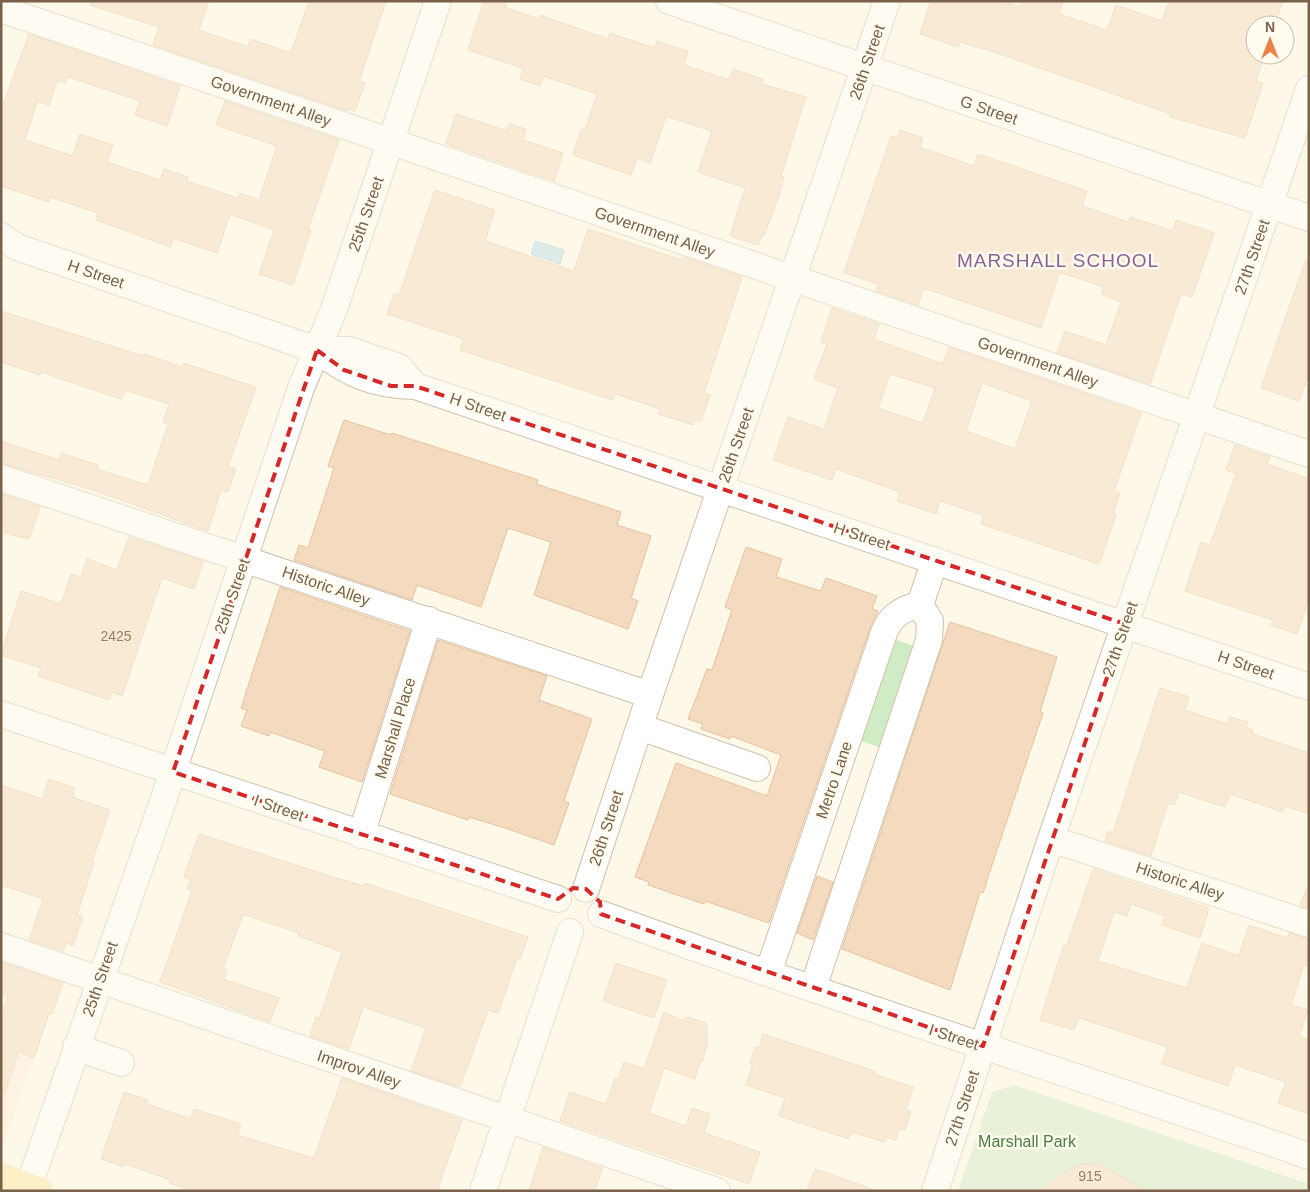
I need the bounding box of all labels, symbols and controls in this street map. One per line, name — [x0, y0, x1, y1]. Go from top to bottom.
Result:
north arrow — [1245, 15, 1295, 65]
text: N — [1265, 19, 1275, 35]
street label: 26th Street — [846, 22, 888, 102]
street label: Government Alley — [209, 72, 333, 130]
street label: G Street — [958, 92, 1020, 128]
street label: 25th Street — [345, 174, 387, 254]
street label: Government Alley — [593, 203, 717, 261]
street label: 27th Street — [1231, 217, 1273, 297]
district label: MARSHALL SCHOOL — [957, 250, 1159, 271]
street label: H Street — [65, 256, 127, 292]
street label: Government Alley — [976, 333, 1100, 391]
street label: H Street — [447, 389, 509, 425]
street label: 26th Street — [715, 405, 757, 485]
street label: H Street — [831, 519, 893, 553]
street label: 25th Street — [211, 556, 253, 636]
street label: Historic Alley — [280, 563, 372, 609]
street label: 27th Street — [1099, 599, 1141, 679]
house number: 2425 — [100, 628, 132, 644]
street label: H Street — [1215, 647, 1277, 683]
street label: Marshall Place — [372, 675, 418, 781]
street label: Metro Lane — [813, 739, 855, 821]
street label: 26th Street — [586, 788, 626, 868]
street label: I Street — [252, 792, 307, 825]
street label: Historic Alley — [1134, 859, 1226, 903]
street label: 25th Street — [79, 939, 121, 1019]
street label: I Street — [927, 1021, 982, 1053]
street label: Improv Alley — [315, 1047, 403, 1091]
street label: 27th Street — [942, 1068, 982, 1148]
park label: Marshall Park — [978, 1133, 1077, 1150]
house number: 915 — [1078, 1168, 1102, 1184]

